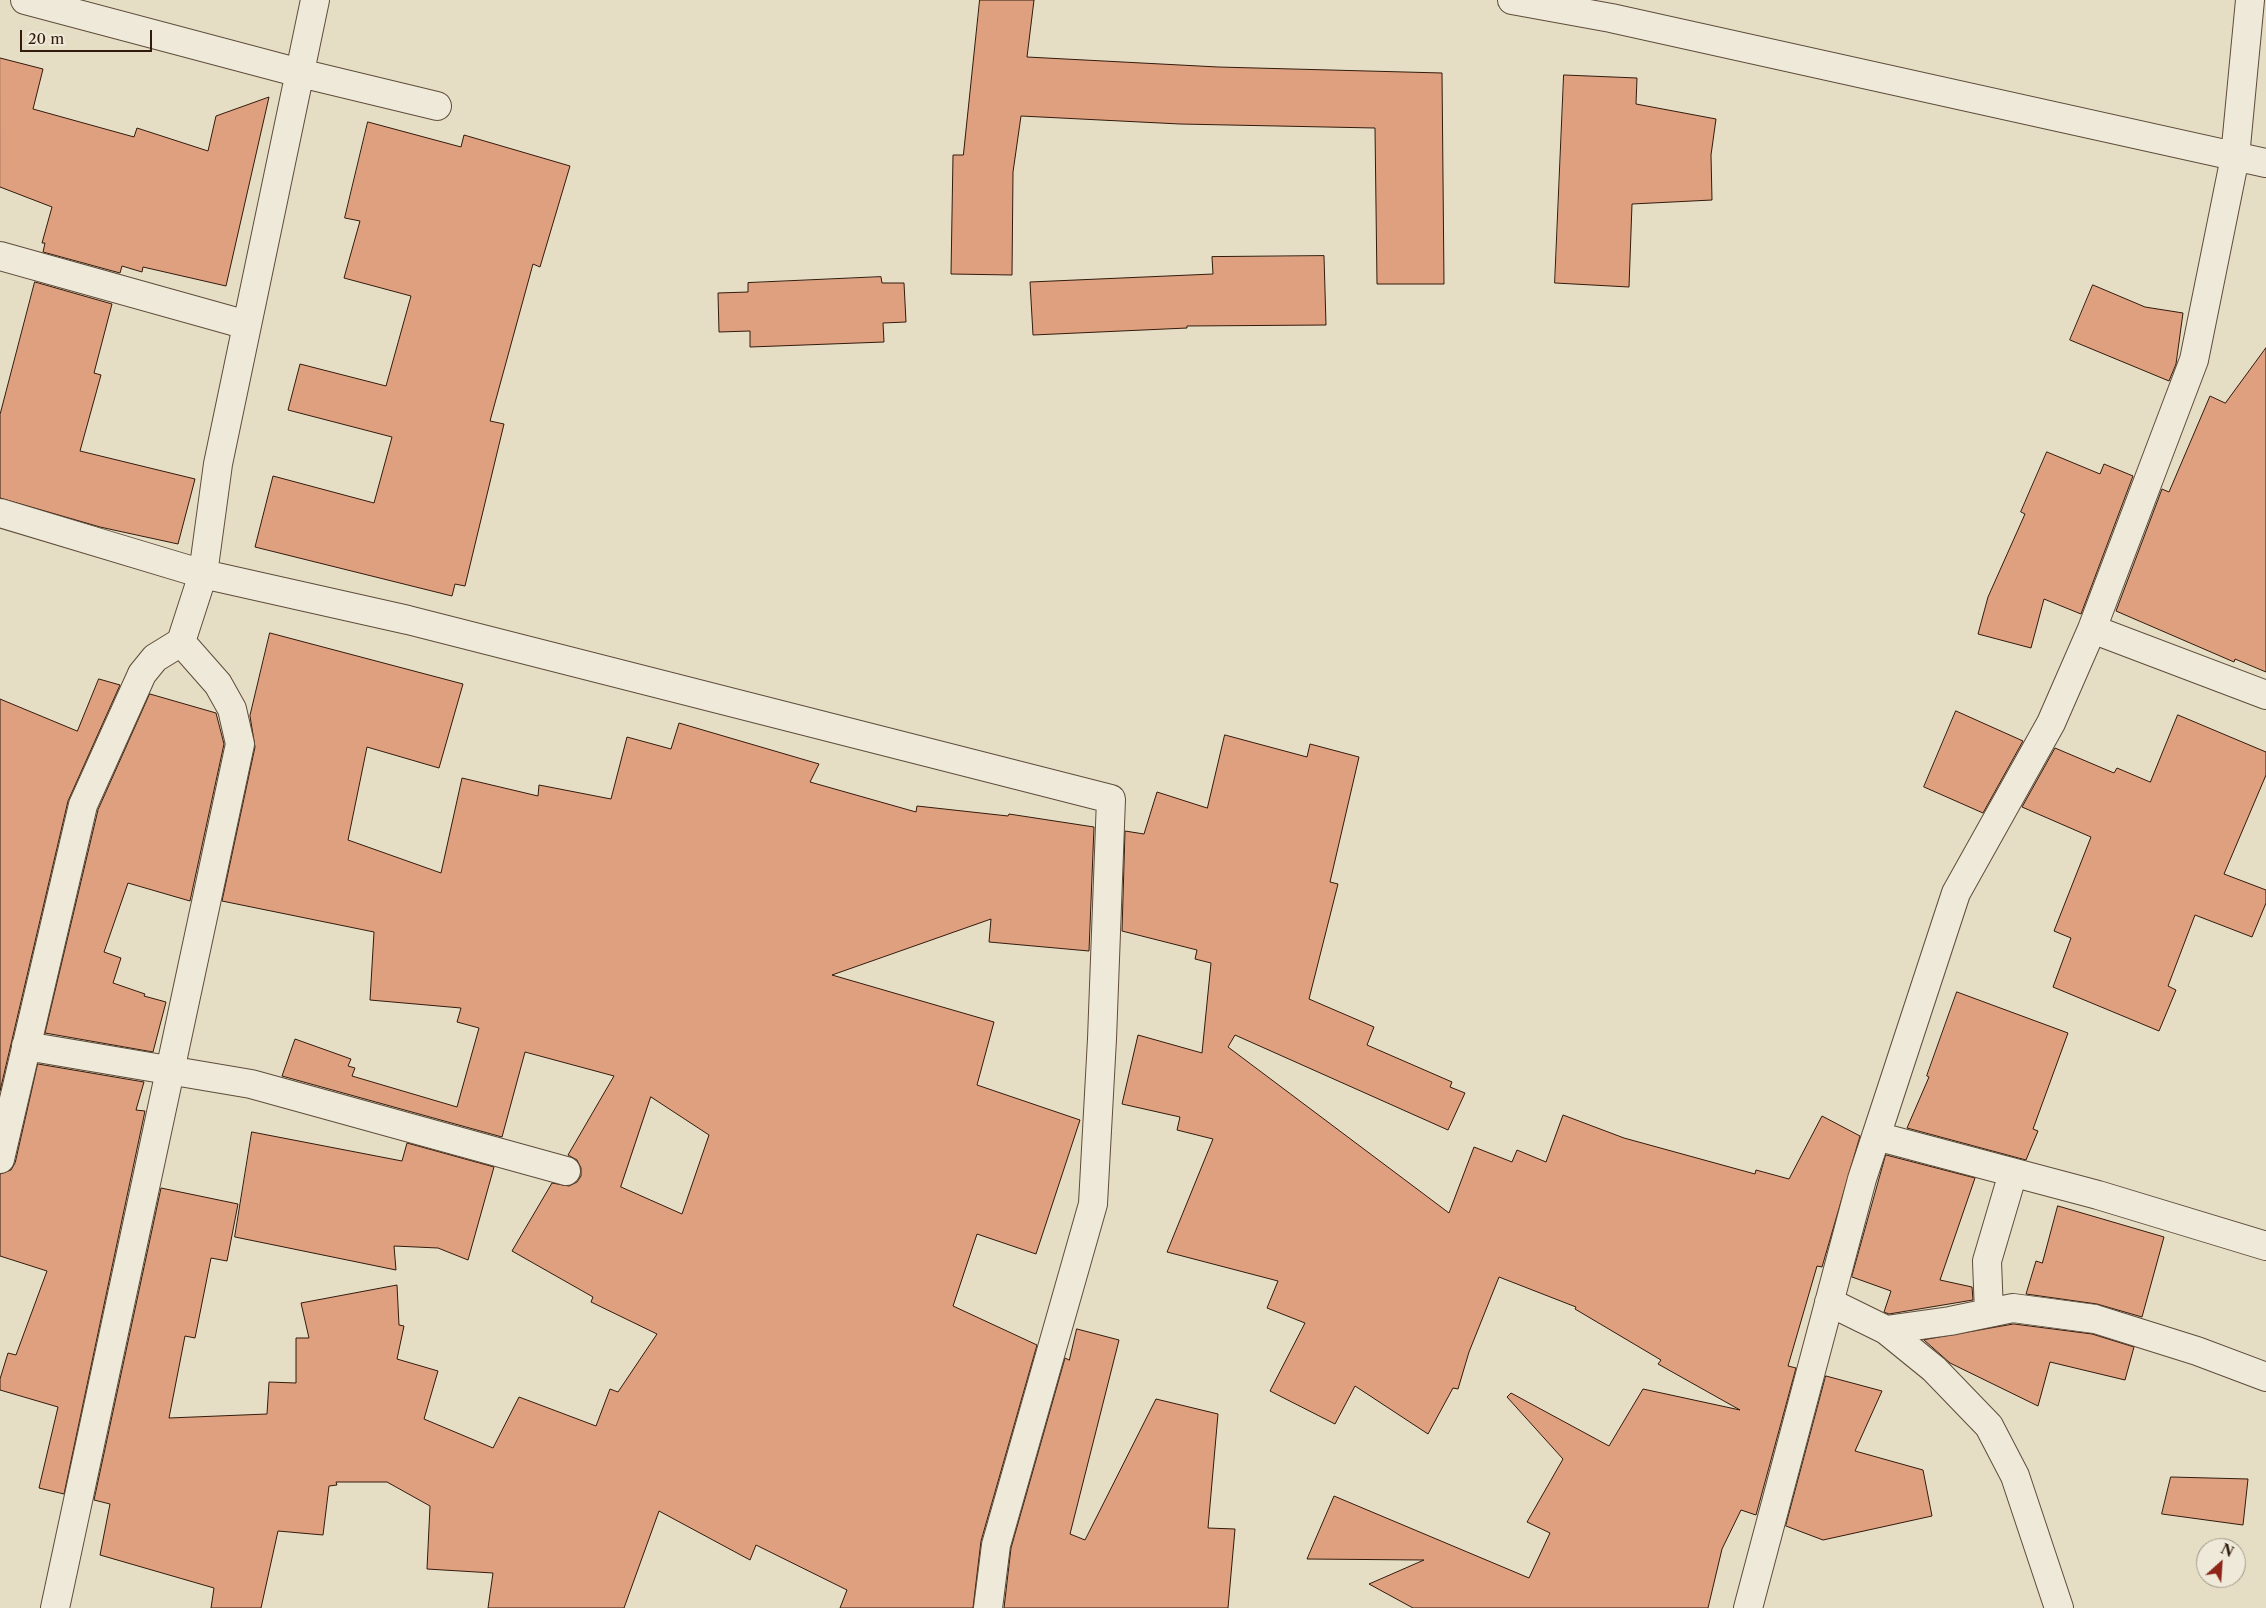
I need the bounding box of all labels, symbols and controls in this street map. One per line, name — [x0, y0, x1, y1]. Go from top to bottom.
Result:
scale bar — [22, 20, 155, 52]
text: 20 m — [28, 29, 64, 48]
north arrow — [2196, 1538, 2246, 1588]
text: N — [2218, 1540, 2237, 1561]

